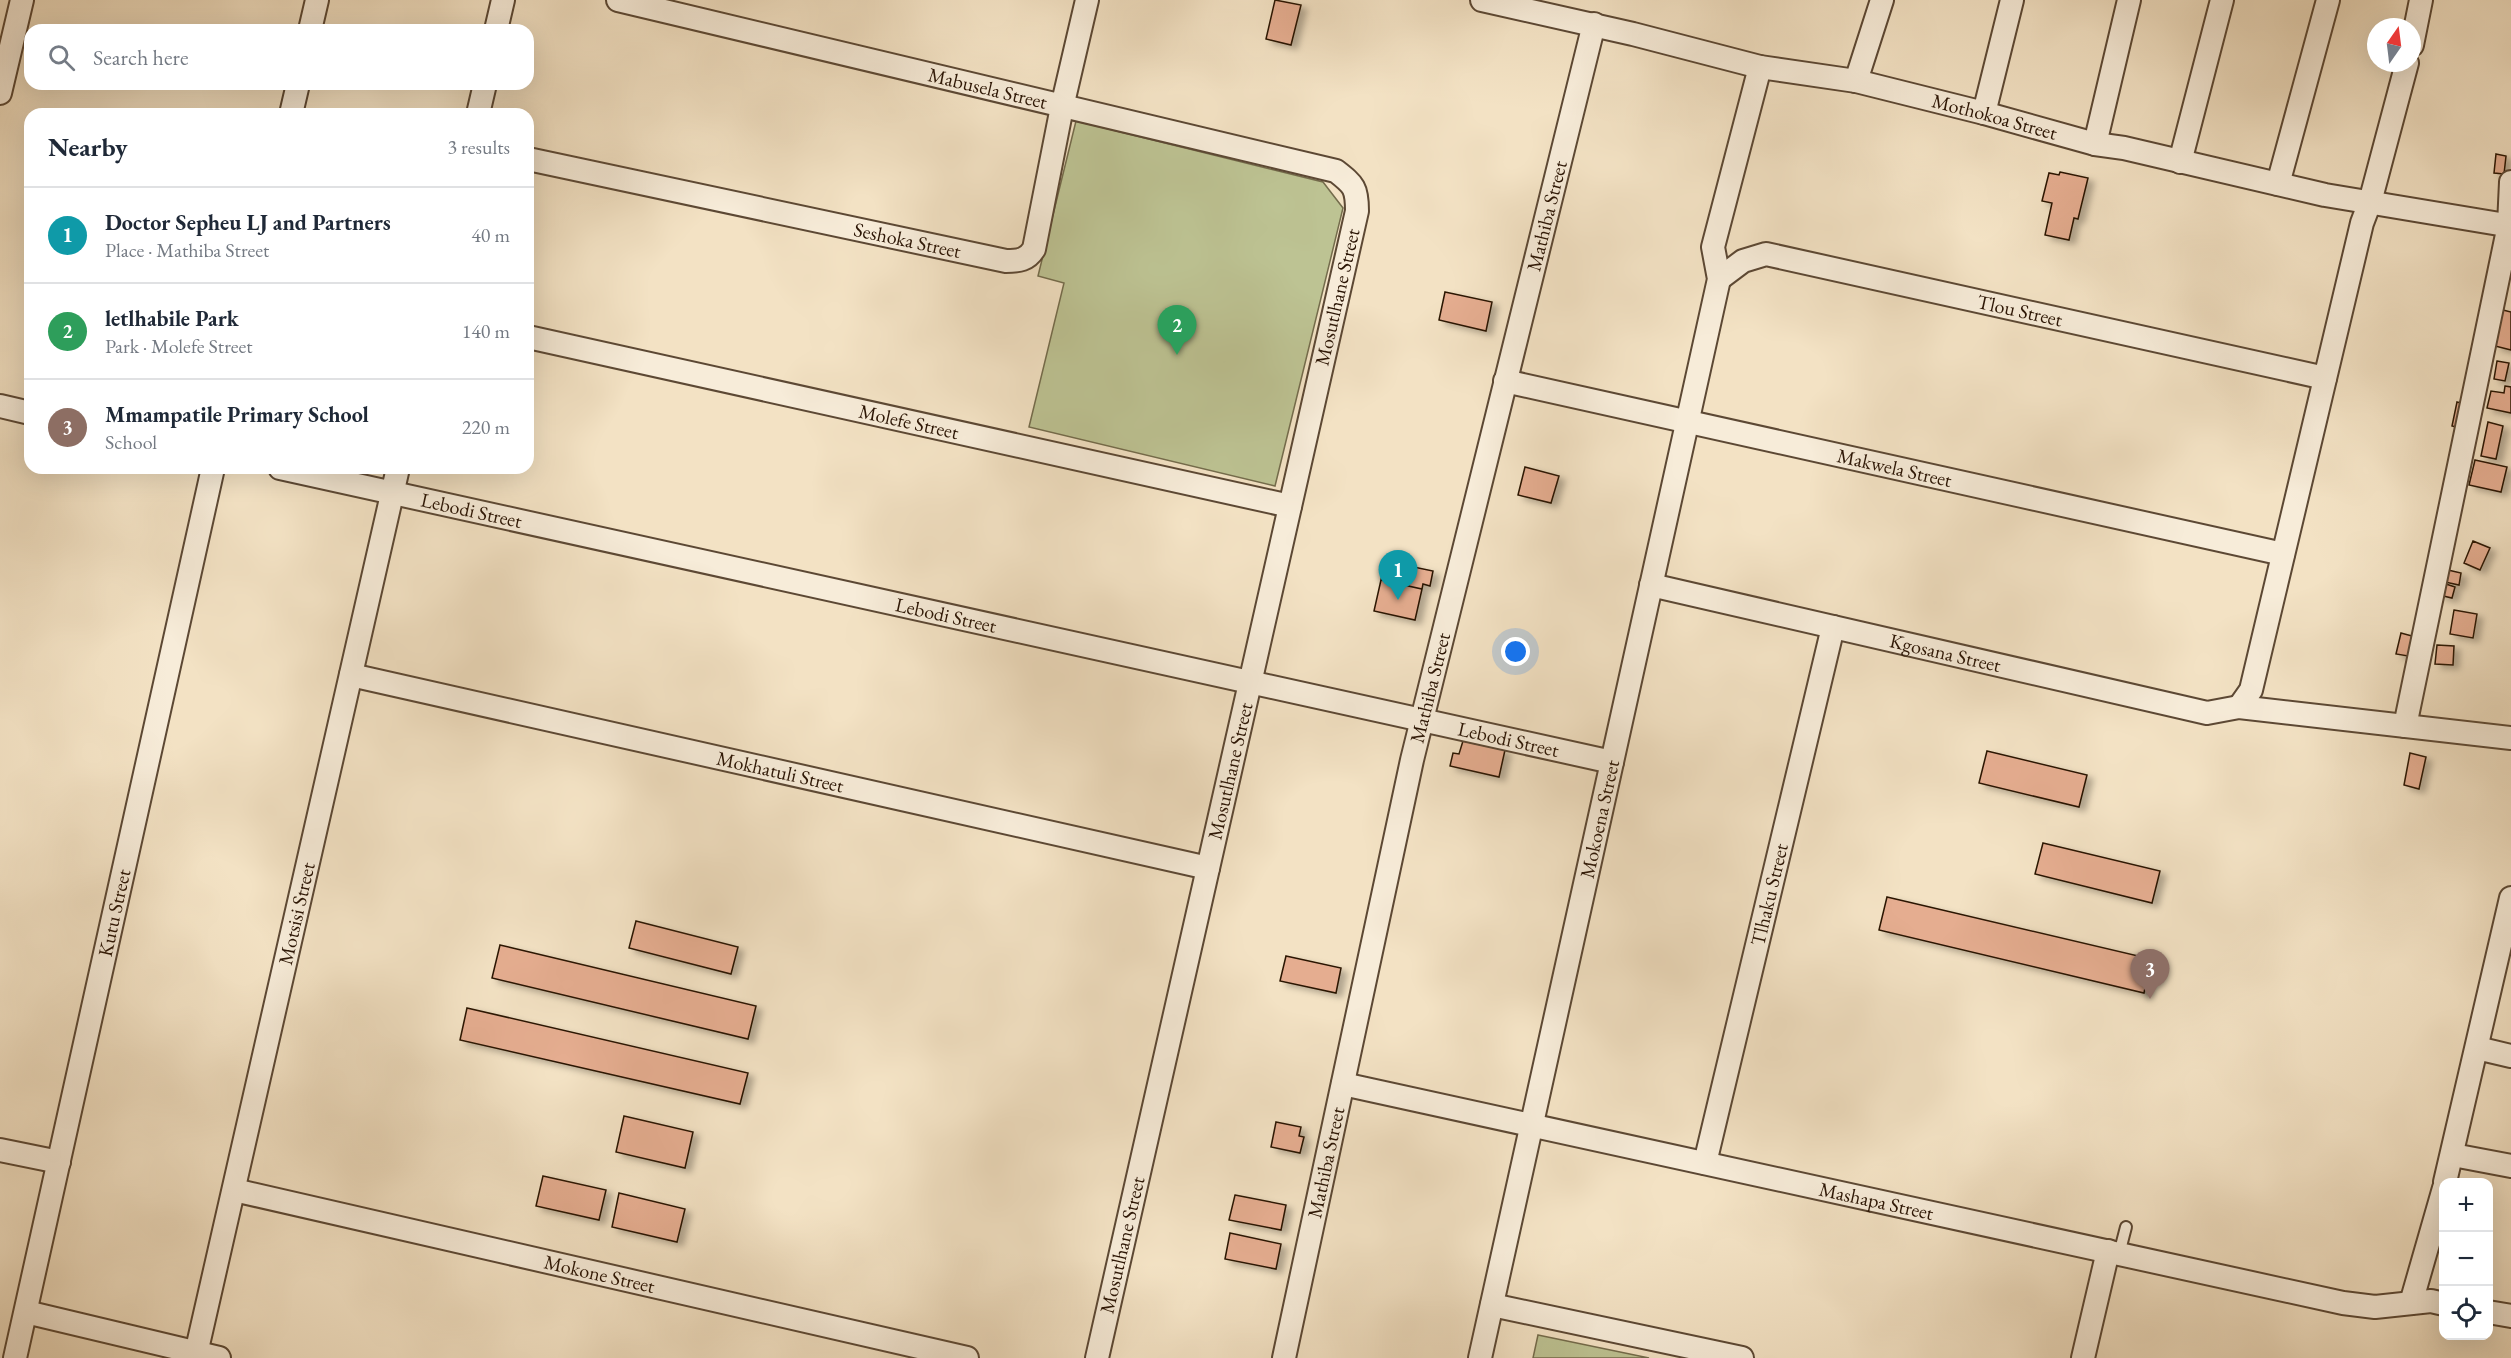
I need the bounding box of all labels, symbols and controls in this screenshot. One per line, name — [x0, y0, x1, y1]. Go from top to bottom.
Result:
north arrow — [2367, 18, 2421, 72]
search box — [24, 24, 534, 90]
icon: search — [45, 41, 78, 74]
text: Search here — [93, 43, 188, 72]
street label: Mabusela Street — [926, 61, 1050, 115]
street label: Mothokoa Street — [1929, 87, 2061, 146]
text: Nearby — [48, 130, 128, 164]
text: 3 results — [447, 134, 510, 160]
street label: Mathiba Street — [1520, 157, 1573, 274]
text: Doctor Sepheu LJ and Partners — [105, 208, 391, 237]
street label: Seshoka Street — [852, 216, 964, 264]
text: 1 — [62, 222, 73, 248]
text: 40 m — [471, 222, 510, 248]
street label: Mosutlhane Street — [1309, 225, 1366, 368]
text: Place · Mathiba Street — [105, 237, 269, 263]
street label: Tlou Street — [1975, 288, 2066, 333]
text: letlhabile Park — [105, 304, 239, 333]
pin: 2 — [1158, 306, 1196, 355]
text: 2 — [62, 318, 73, 344]
text: 140 m — [462, 318, 510, 344]
text: Park · Molefe Street — [105, 333, 253, 359]
street label: Molefe Street — [856, 398, 962, 445]
text: Mmampatile Primary School — [105, 400, 369, 429]
text: 3 — [62, 414, 73, 440]
text: 220 m — [462, 414, 510, 440]
text: School — [105, 429, 157, 455]
street label: Makwela Street — [1835, 442, 1955, 493]
street label: Lebodi Street — [418, 486, 525, 534]
pin: 1 — [1378, 550, 1418, 600]
street label: Lebodi Street — [893, 591, 1000, 639]
street label: Kgosana Street — [1887, 627, 2004, 678]
street label: Mathiba Street — [1404, 629, 1456, 746]
your location — [1501, 637, 1530, 666]
street label: Mosutlhane Street — [1202, 699, 1259, 842]
street label: Lebodi Street — [1455, 715, 1562, 763]
street label: Mokhatuli Street — [714, 745, 847, 799]
street label: Mokoena Street — [1574, 757, 1625, 881]
street label: Tlhaku Street — [1744, 840, 1794, 948]
street label: Motsisi Street — [272, 859, 321, 967]
street label: Kutu Street — [92, 866, 137, 959]
pin: 3 — [2130, 950, 2170, 999]
street label: Mathiba Street — [1301, 1104, 1351, 1220]
street label: Mosutlhane Street — [1094, 1173, 1151, 1316]
street label: Mashapa Street — [1817, 1176, 1937, 1226]
map controls — [2439, 1178, 2493, 1340]
button: + — [2439, 1178, 2493, 1232]
button: − — [2439, 1232, 2493, 1286]
street label: Mokone Street — [542, 1248, 658, 1299]
button: locate — [2439, 1286, 2493, 1340]

